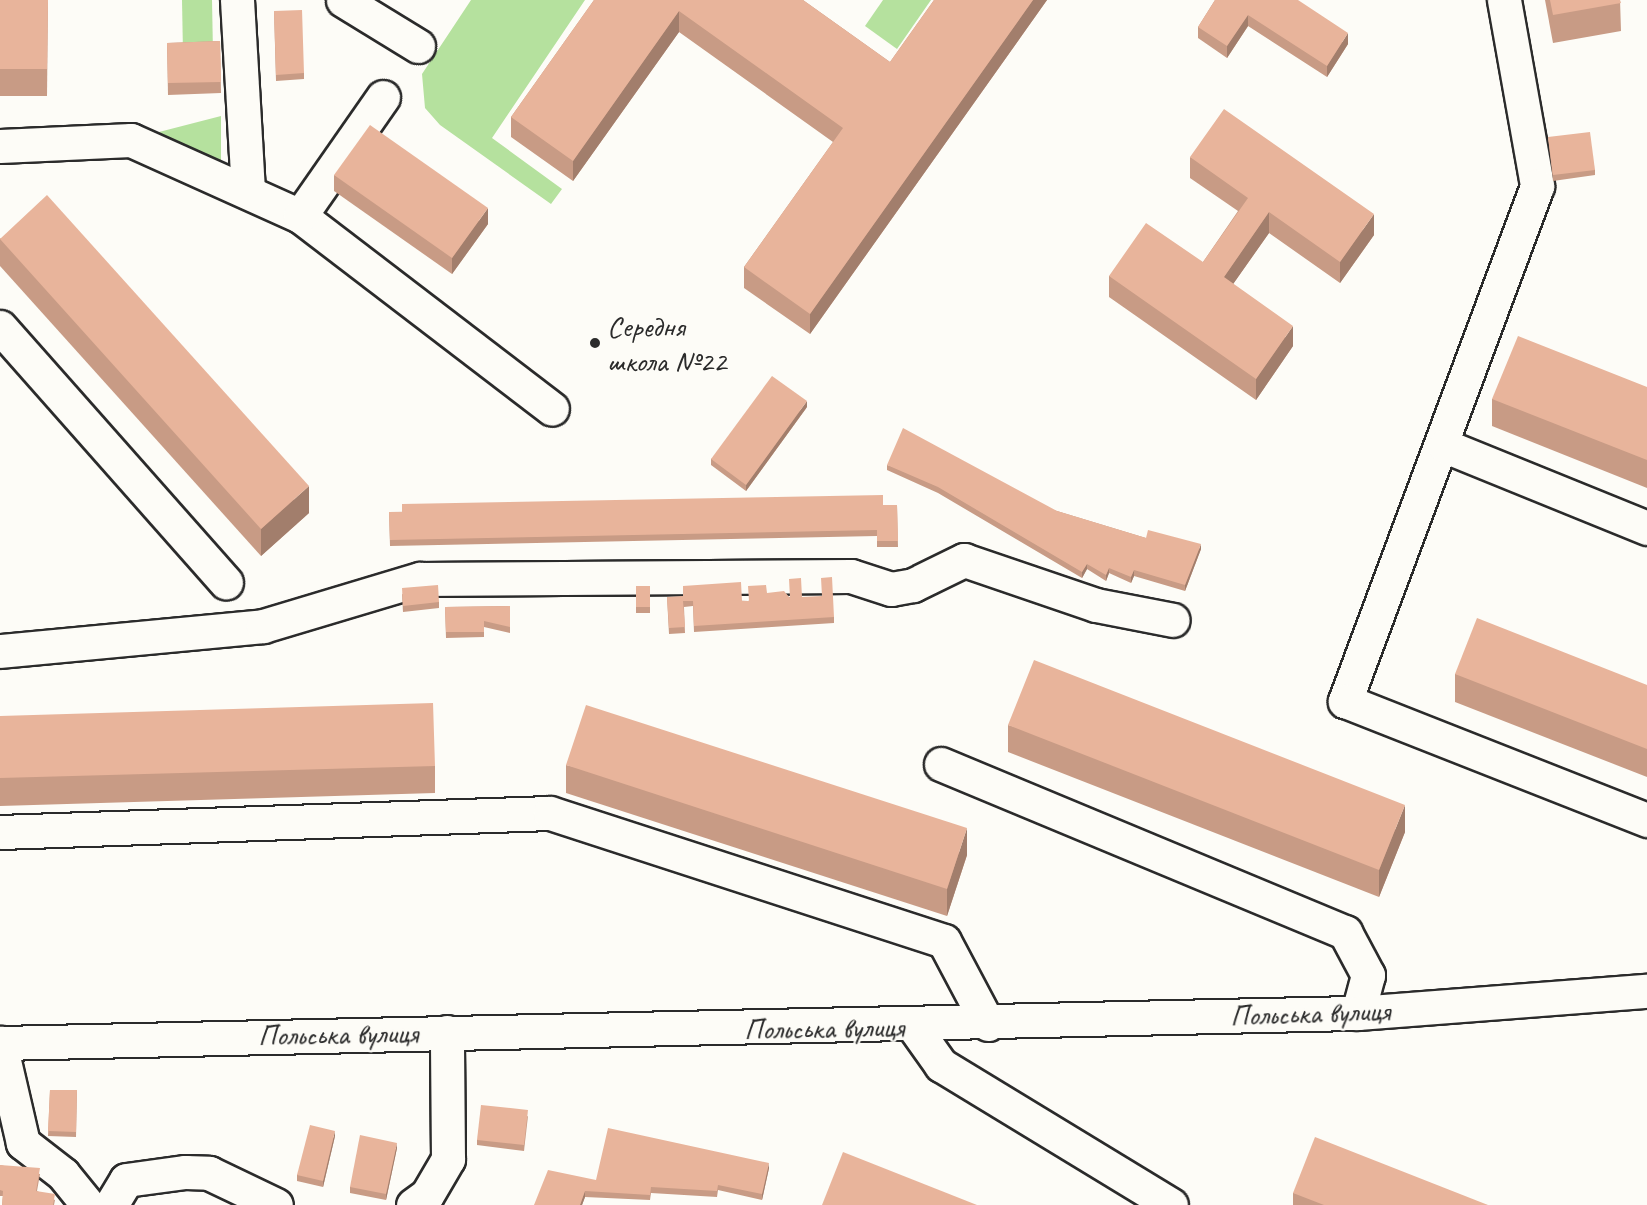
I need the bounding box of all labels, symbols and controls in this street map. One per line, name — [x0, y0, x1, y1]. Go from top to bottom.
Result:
place label: Середня школа №22 — [607, 308, 726, 378]
marker: Середня школа №22 — [588, 336, 602, 350]
street label: Польська вулиця — [1229, 992, 1391, 1034]
street label: Польська вулиця — [743, 1009, 905, 1047]
street label: Польська вулиця — [257, 1015, 419, 1053]

